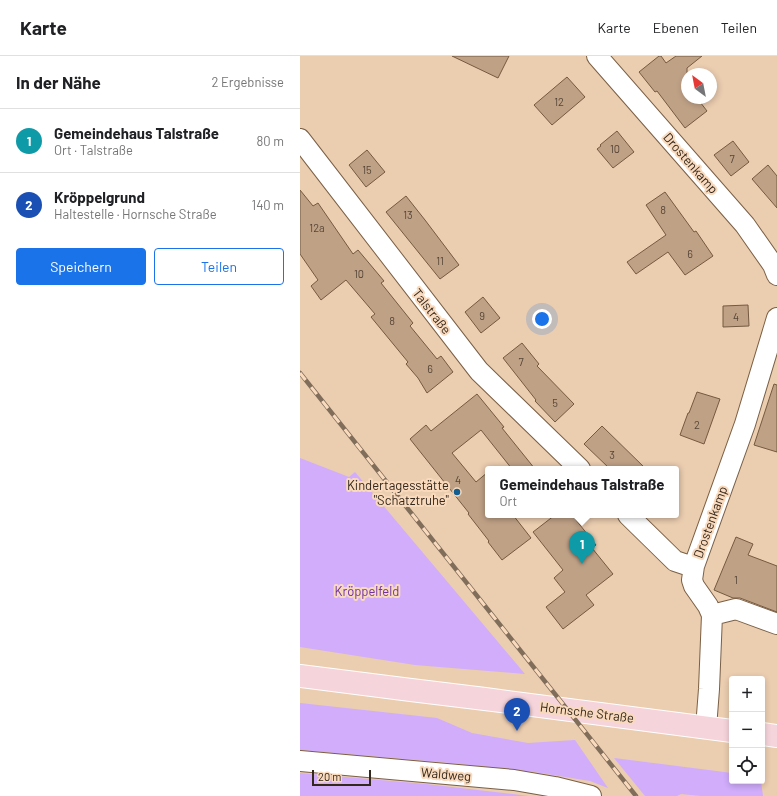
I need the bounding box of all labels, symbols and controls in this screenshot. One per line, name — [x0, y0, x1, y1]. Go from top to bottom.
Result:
text: Karte — [20, 16, 67, 39]
text: Karte — [597, 19, 631, 36]
text: Ebenen — [653, 19, 699, 36]
text: Teilen — [721, 19, 757, 36]
north arrow — [681, 68, 717, 104]
text: In der Nähe — [16, 72, 101, 92]
text: 2 Ergebnisse — [211, 74, 284, 90]
house number: 12 — [554, 95, 564, 108]
text: Gemeindehaus Talstraße — [54, 124, 219, 142]
street label: Drostenkamp — [660, 129, 722, 197]
text: 1 — [27, 133, 31, 149]
text: 80 m — [257, 133, 284, 149]
text: Ort · Talstraße — [54, 142, 133, 158]
house number: 10 — [610, 142, 620, 155]
house number: 7 — [729, 152, 735, 165]
house number: 15 — [362, 163, 372, 176]
text: Kröppelgrund — [54, 188, 145, 206]
text: 2 — [25, 197, 33, 213]
text: 140 m — [252, 197, 284, 213]
house number: 8 — [660, 203, 666, 216]
text: Haltestelle · Hornsche Straße — [54, 206, 217, 222]
house number: 13 — [403, 208, 413, 221]
house number: 12a — [309, 221, 325, 234]
house number: 6 — [687, 247, 693, 260]
button: Speichern — [16, 248, 146, 285]
button: Teilen — [154, 248, 284, 285]
house number: 11 — [436, 254, 444, 267]
house number: 10 — [354, 267, 364, 280]
street label: Talstraße — [409, 285, 455, 337]
house number: 9 — [479, 309, 485, 322]
your location — [532, 309, 552, 329]
house number: 4 — [733, 310, 739, 323]
house number: 8 — [389, 314, 395, 327]
house number: 7 — [518, 355, 524, 368]
house number: 6 — [427, 362, 433, 375]
house number: 5 — [552, 396, 558, 409]
house number: 2 — [694, 418, 700, 431]
house number: 3 — [609, 448, 615, 461]
popup — [485, 466, 679, 518]
house number: 4 — [455, 473, 461, 486]
text: Gemeindehaus Talstraße — [500, 475, 664, 493]
place label: Kindertagesstätte "Schatztruhe" — [347, 477, 450, 508]
street label: Drostenkamp — [690, 484, 730, 560]
marker: Kindertagesstätte "Schatztruhe" — [452, 487, 462, 497]
text: Ort — [500, 493, 517, 509]
pin: 1 — [569, 531, 595, 564]
house number: 1 — [734, 573, 738, 586]
park label: Kröppelfeld — [335, 583, 399, 599]
map controls — [729, 676, 765, 784]
button: + — [729, 676, 765, 712]
pin: 2 — [504, 698, 530, 731]
street label: Hornsche Straße — [539, 698, 635, 726]
button: − — [729, 712, 765, 748]
button: locate — [729, 748, 765, 784]
street label: Waldweg — [420, 764, 472, 784]
scale bar — [312, 768, 371, 787]
text: 20 m — [318, 770, 341, 783]

